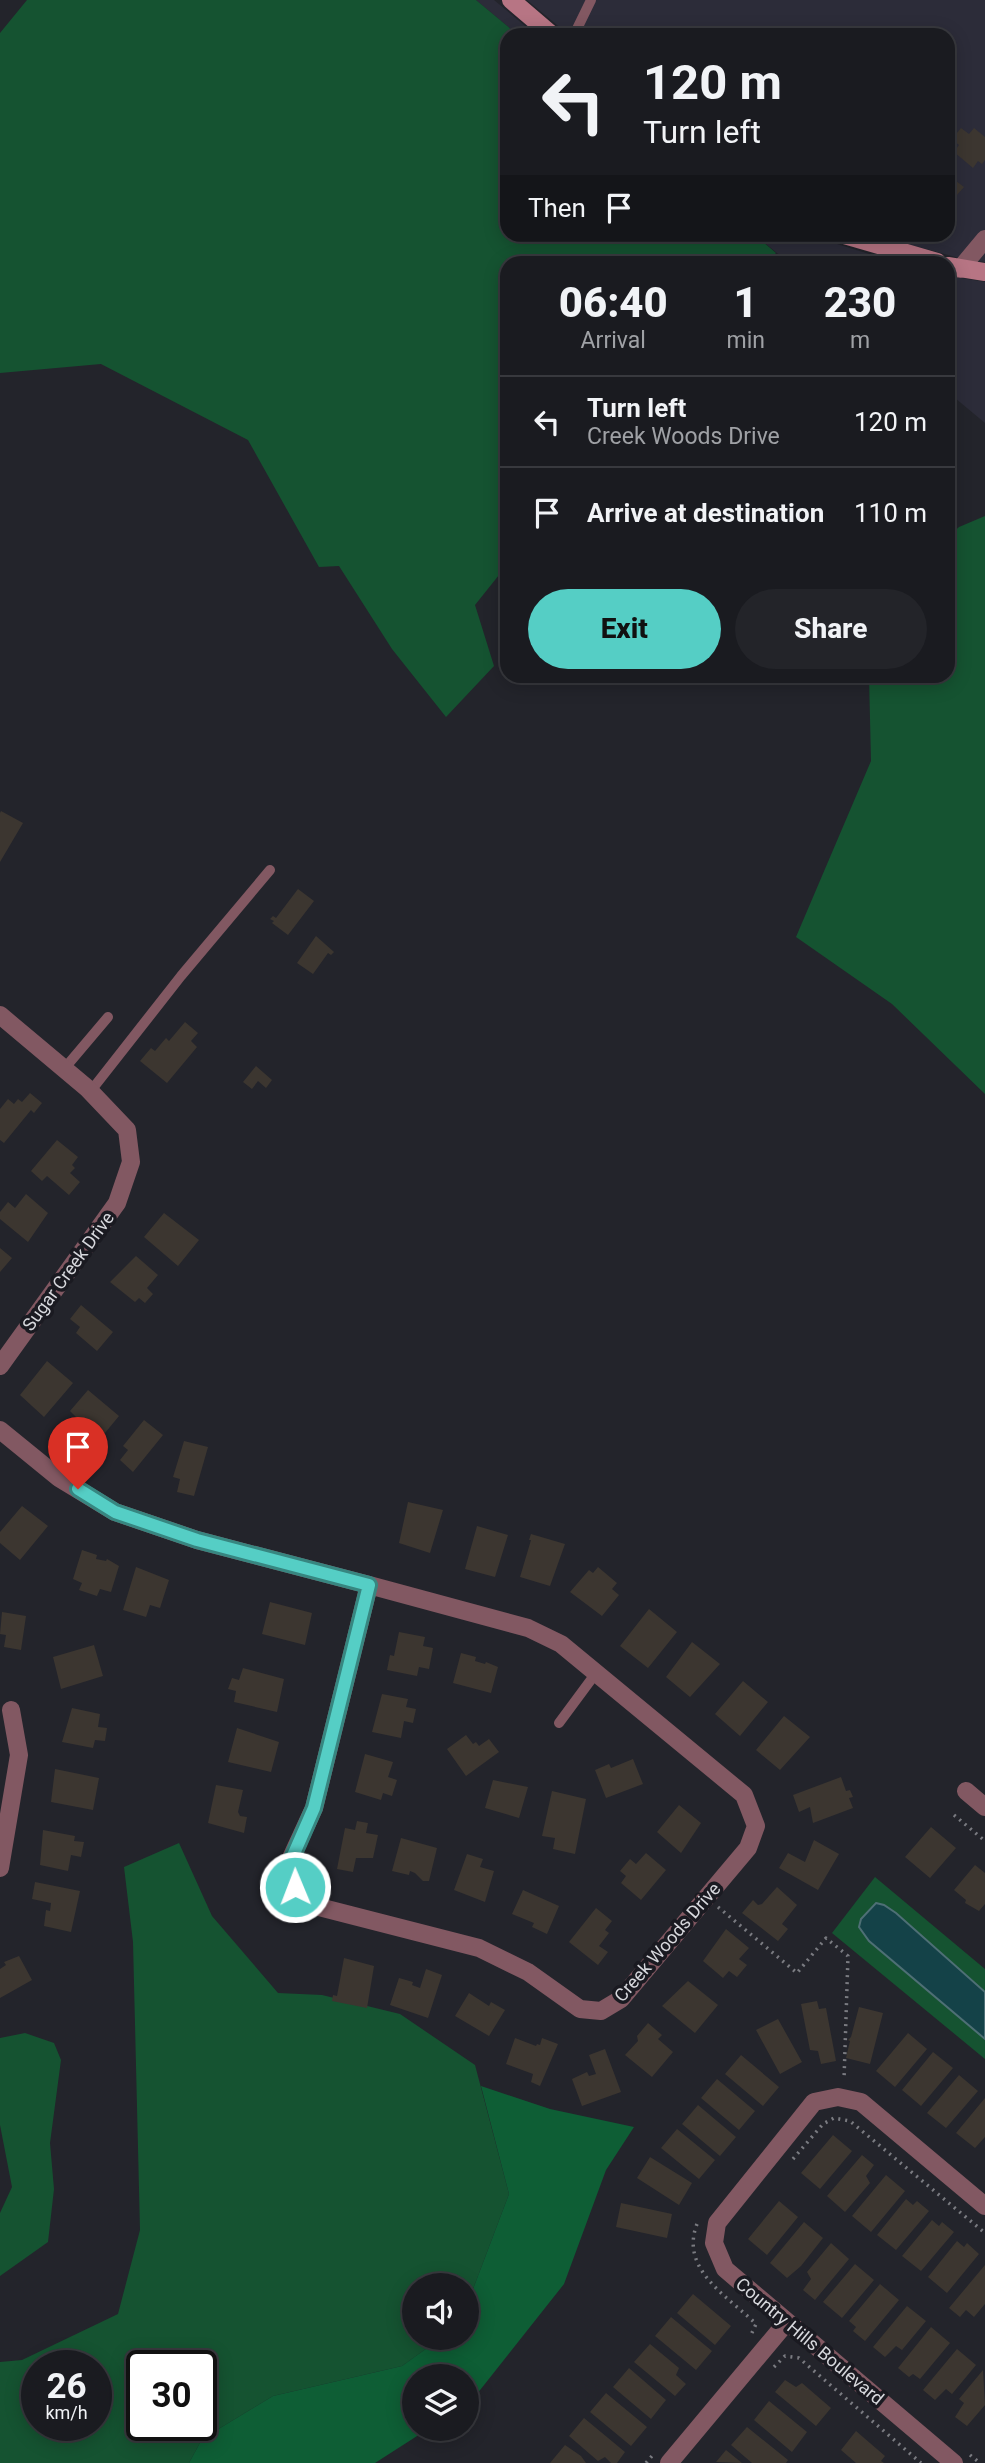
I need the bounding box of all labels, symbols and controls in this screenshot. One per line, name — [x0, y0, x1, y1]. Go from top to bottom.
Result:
text: 120 m — [643, 54, 782, 111]
icon: left — [528, 56, 619, 147]
text: Turn left — [643, 113, 761, 151]
icon: arrive — [600, 189, 638, 227]
text: Then — [528, 193, 586, 223]
text: 06:40 — [559, 278, 668, 327]
text: 1 — [734, 278, 758, 327]
text: 230 — [824, 278, 896, 327]
text: Arrival — [581, 327, 646, 354]
text: min — [726, 327, 765, 354]
text: m — [850, 327, 870, 354]
text: Turn left — [587, 393, 686, 423]
icon: left — [528, 403, 566, 441]
text: 120 m — [854, 407, 927, 437]
text: Creek Woods Drive — [587, 423, 780, 450]
icon: arrive — [528, 494, 566, 532]
text: Arrive at destination — [587, 498, 824, 528]
text: 110 m — [854, 498, 927, 528]
button: Exit — [528, 589, 721, 669]
button: Share — [735, 589, 927, 669]
street label: Sugar Creek Drive — [18, 1207, 118, 1335]
pin — [48, 1417, 108, 1489]
icon: arrive — [59, 1428, 97, 1466]
position arrow — [258, 1850, 332, 1924]
street label: Creek Woods Drive — [610, 1878, 724, 2006]
map controls — [402, 2273, 479, 2441]
button: sound — [402, 2273, 479, 2350]
street label: Country Hills Boulevard — [732, 2273, 888, 2409]
speed limit sign: 30 — [126, 2350, 217, 2441]
button: layers — [402, 2364, 479, 2441]
text: 26 — [46, 2366, 87, 2407]
text: km/h — [45, 2402, 88, 2423]

